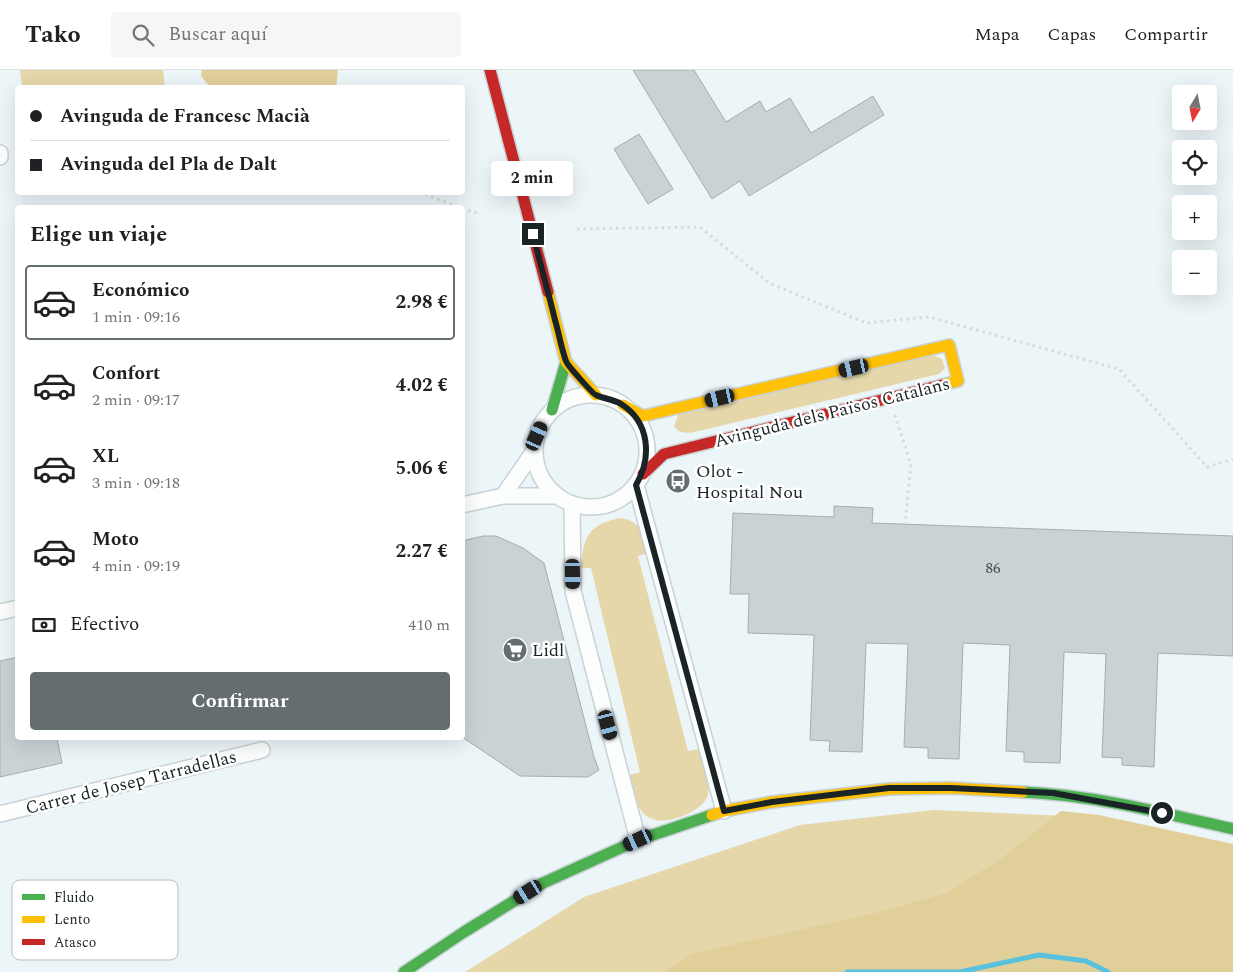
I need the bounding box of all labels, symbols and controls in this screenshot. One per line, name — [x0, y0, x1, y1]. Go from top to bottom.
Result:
search box — [111, 12, 461, 57]
text: Tako — [25, 17, 81, 53]
text: Buscar aquí — [169, 20, 267, 49]
icon: search — [129, 21, 157, 49]
text: Mapa — [974, 21, 1020, 48]
text: Capas — [1048, 21, 1096, 48]
text: Compartir — [1124, 21, 1208, 48]
north arrow — [1172, 85, 1218, 130]
map controls — [1172, 85, 1217, 295]
text: Avinguda de Francesc Macià — [60, 102, 310, 131]
button: locate — [1172, 140, 1217, 185]
text: Avinguda del Pla de Dalt — [60, 150, 277, 179]
callout: 2 min — [492, 161, 574, 196]
text: 2 min — [511, 166, 553, 190]
button: + — [1172, 195, 1217, 240]
text: Elige un viaje — [30, 218, 167, 251]
route end — [522, 223, 544, 245]
button: − — [1172, 250, 1217, 295]
text: Económico — [92, 276, 189, 305]
icon: car — [32, 280, 77, 325]
text: 2.98 € — [396, 288, 448, 317]
text: 1 min · 09:16 — [92, 305, 180, 329]
car — [837, 357, 870, 379]
text: Confort — [92, 359, 160, 388]
icon: car — [32, 363, 77, 408]
street label: Avinguda dels Països Catalans — [712, 370, 953, 455]
text: 4.02 € — [396, 371, 448, 400]
car — [703, 387, 736, 409]
text: 2 min · 09:17 — [92, 388, 180, 412]
car — [524, 419, 549, 453]
text: XL — [92, 442, 119, 471]
icon: car — [32, 446, 77, 491]
text: 5.06 € — [396, 454, 448, 483]
place label: Olot - Hospital Nou — [696, 458, 803, 506]
bus stop icon: Olot - Hospital Nou — [665, 468, 691, 494]
text: 3 min · 09:18 — [92, 471, 180, 495]
text: Moto — [92, 525, 139, 554]
icon: car — [32, 529, 77, 574]
text: 2.27 € — [396, 537, 448, 566]
text: 4 min · 09:19 — [92, 554, 180, 578]
house number: 86 — [985, 557, 1001, 580]
car — [565, 559, 580, 589]
text: Efectivo — [70, 610, 139, 639]
icon: cash — [30, 611, 58, 639]
text: 410 m — [408, 613, 450, 637]
supermarket icon: Lidl — [502, 637, 528, 663]
place label: Lidl — [532, 637, 564, 664]
button: Confirmar — [30, 672, 450, 730]
car — [596, 709, 619, 741]
street label: Carrer de Josep Tarradellas — [23, 743, 240, 822]
route start — [1151, 802, 1173, 824]
car — [621, 827, 654, 853]
car — [511, 878, 544, 906]
legend — [12, 880, 178, 960]
text: Fluido — [54, 887, 94, 908]
text: Lento — [54, 909, 90, 930]
text: Atasco — [54, 932, 96, 953]

